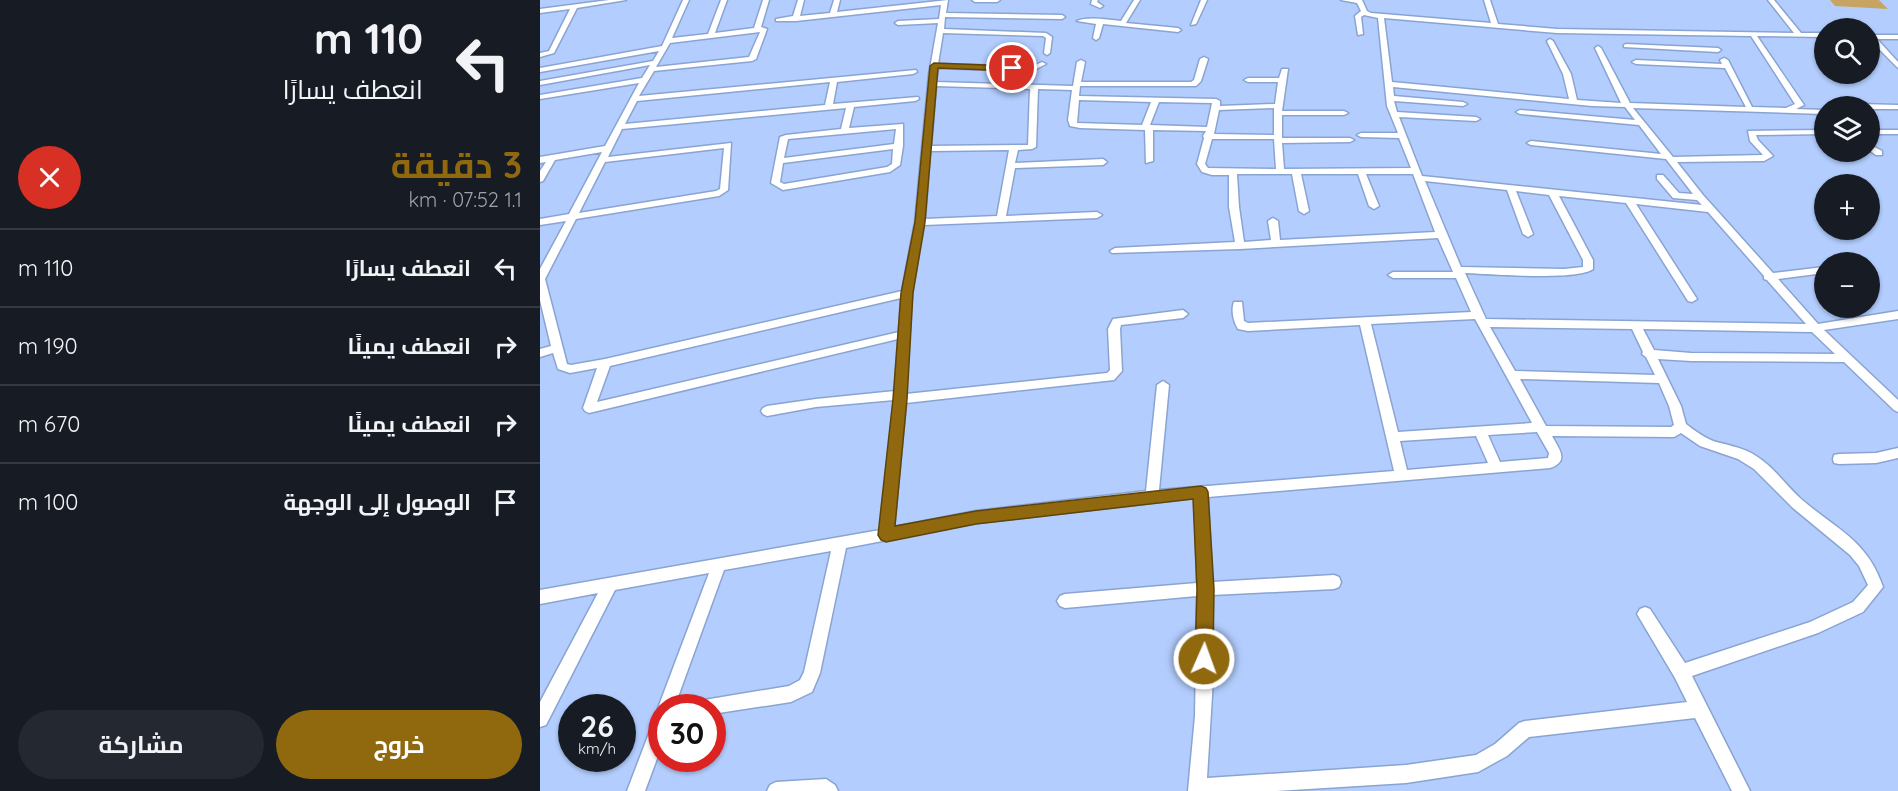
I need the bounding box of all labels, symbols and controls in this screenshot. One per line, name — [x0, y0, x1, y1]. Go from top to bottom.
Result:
text: 110 m — [314, 12, 423, 65]
map controls — [1814, 18, 1880, 318]
button: search — [1814, 18, 1880, 84]
icon: left — [444, 24, 522, 102]
pin — [986, 42, 1037, 93]
icon: arrive — [995, 51, 1028, 84]
text: انعطف يسارًا — [283, 72, 423, 106]
button: layers — [1814, 96, 1880, 162]
text: 3 دقيقة — [391, 142, 522, 187]
button: close — [18, 146, 81, 209]
button: + — [1814, 174, 1880, 240]
text: 1.1 km · 07:52 — [408, 187, 522, 212]
icon: left — [489, 252, 522, 285]
button: − — [1814, 252, 1880, 318]
text: 110 m — [18, 254, 73, 282]
text: انعطف يسارًا — [345, 254, 471, 282]
icon: right — [489, 330, 522, 363]
text: 190 m — [18, 332, 78, 360]
text: انعطف يمينًا — [348, 332, 471, 360]
icon: right — [489, 408, 522, 441]
text: 670 m — [18, 410, 80, 438]
text: انعطف يمينًا — [348, 410, 471, 438]
icon: arrive — [489, 486, 522, 519]
text: 100 m — [18, 488, 78, 516]
text: الوصول إلى الوجهة — [283, 488, 471, 516]
position arrow — [1172, 627, 1236, 691]
speed limit sign: 30 — [648, 694, 726, 772]
text: 26 — [580, 707, 614, 745]
button: مشاركة — [18, 710, 264, 779]
button: خروج — [276, 710, 522, 779]
text: km/h — [578, 739, 616, 758]

